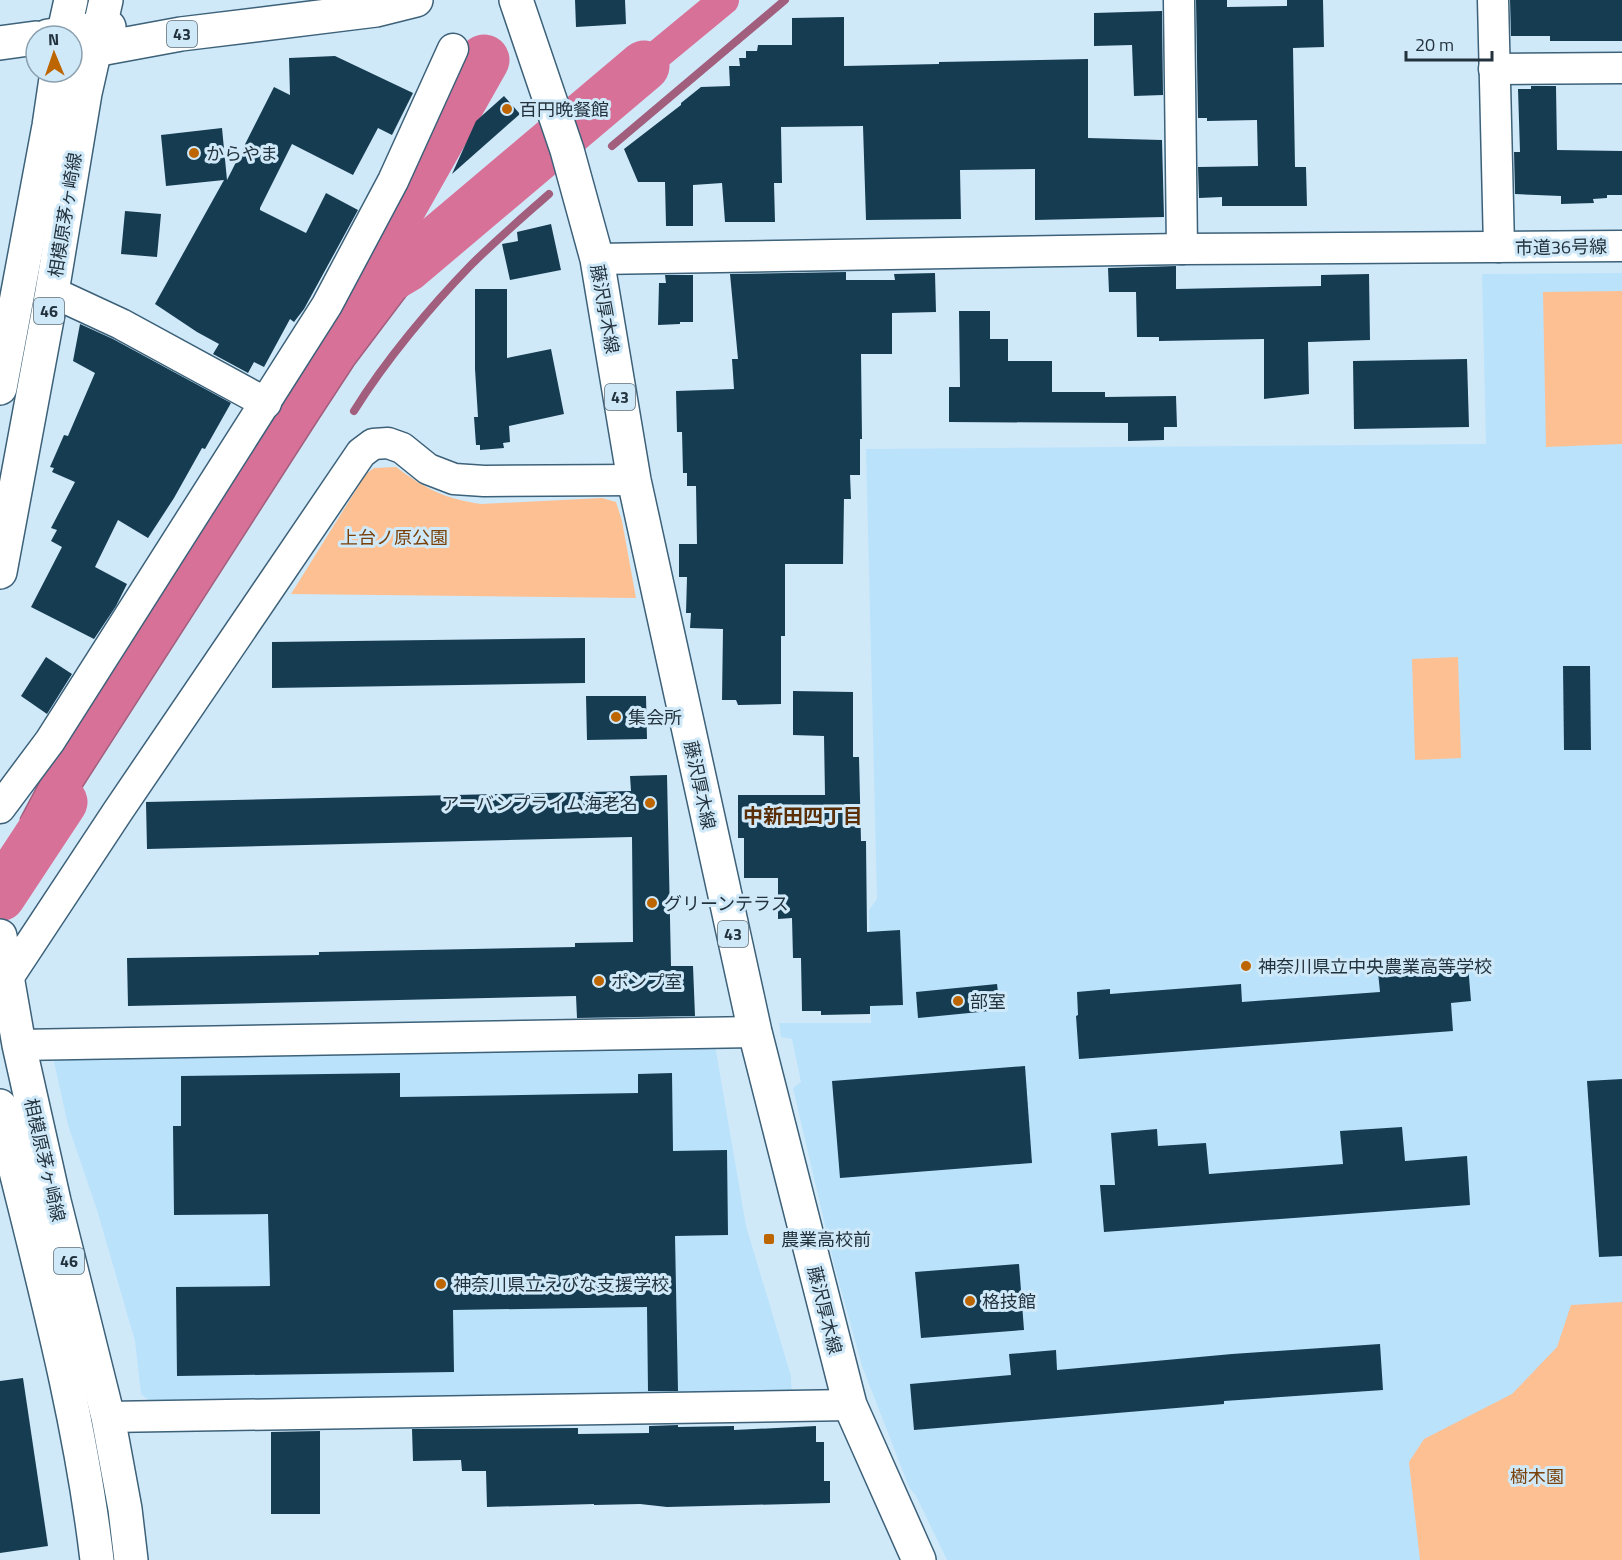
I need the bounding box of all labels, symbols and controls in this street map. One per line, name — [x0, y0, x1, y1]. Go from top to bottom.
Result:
road number: 43 — [167, 21, 197, 47]
north arrow — [24, 24, 84, 84]
scale bar — [1406, 24, 1492, 62]
text: N — [48, 27, 59, 51]
text: 20 m — [1415, 31, 1454, 58]
place label: 百円晩餐館 — [519, 96, 609, 123]
marker: 百円晩餐館 — [500, 102, 514, 116]
place label: からやま — [206, 140, 278, 167]
marker: からやま — [187, 146, 201, 160]
street label: 相模原茅ヶ崎線 — [42, 151, 88, 279]
street label: 市道36号線 — [1515, 233, 1607, 261]
street label: 藤沢厚木線 — [584, 262, 626, 356]
road number: 46 — [34, 298, 64, 324]
road number: 43 — [605, 384, 635, 410]
park label: 上台ノ原公園 — [340, 524, 448, 551]
place label: 集会所 — [628, 704, 682, 731]
marker: 集会所 — [609, 710, 623, 724]
street label: 藤沢厚木線 — [677, 738, 723, 832]
place label: アーバンプライム海老名 — [441, 790, 638, 817]
marker: アーバンプライム海老名 — [643, 796, 657, 810]
district label: 中新田四丁目 — [743, 800, 863, 831]
place label: グリーンテラス — [664, 890, 789, 917]
marker: グリーンテラス — [645, 896, 659, 910]
road number: 43 — [718, 921, 748, 947]
place label: 神奈川県立中央農業高等学校 — [1258, 953, 1492, 980]
marker: 神奈川県立中央農業高等学校 — [1239, 959, 1253, 973]
place label: ポンプ室 — [611, 968, 682, 995]
marker: ポンプ室 — [592, 974, 606, 988]
place label: 部室 — [970, 988, 1006, 1015]
marker: 部室 — [951, 994, 965, 1008]
street label: 相模原茅ヶ崎線 — [18, 1096, 72, 1224]
place label: 農業高校前 — [781, 1226, 871, 1253]
marker: 農業高校前 — [762, 1232, 776, 1246]
road number: 46 — [54, 1248, 84, 1274]
street label: 藤沢厚木線 — [801, 1263, 849, 1357]
place label: 神奈川県立えびな支援学校 — [453, 1271, 669, 1298]
marker: 神奈川県立えびな支援学校 — [434, 1277, 448, 1291]
place label: 格技館 — [982, 1288, 1036, 1315]
marker: 格技館 — [963, 1294, 977, 1308]
park label: 樹木園 — [1510, 1463, 1564, 1490]

